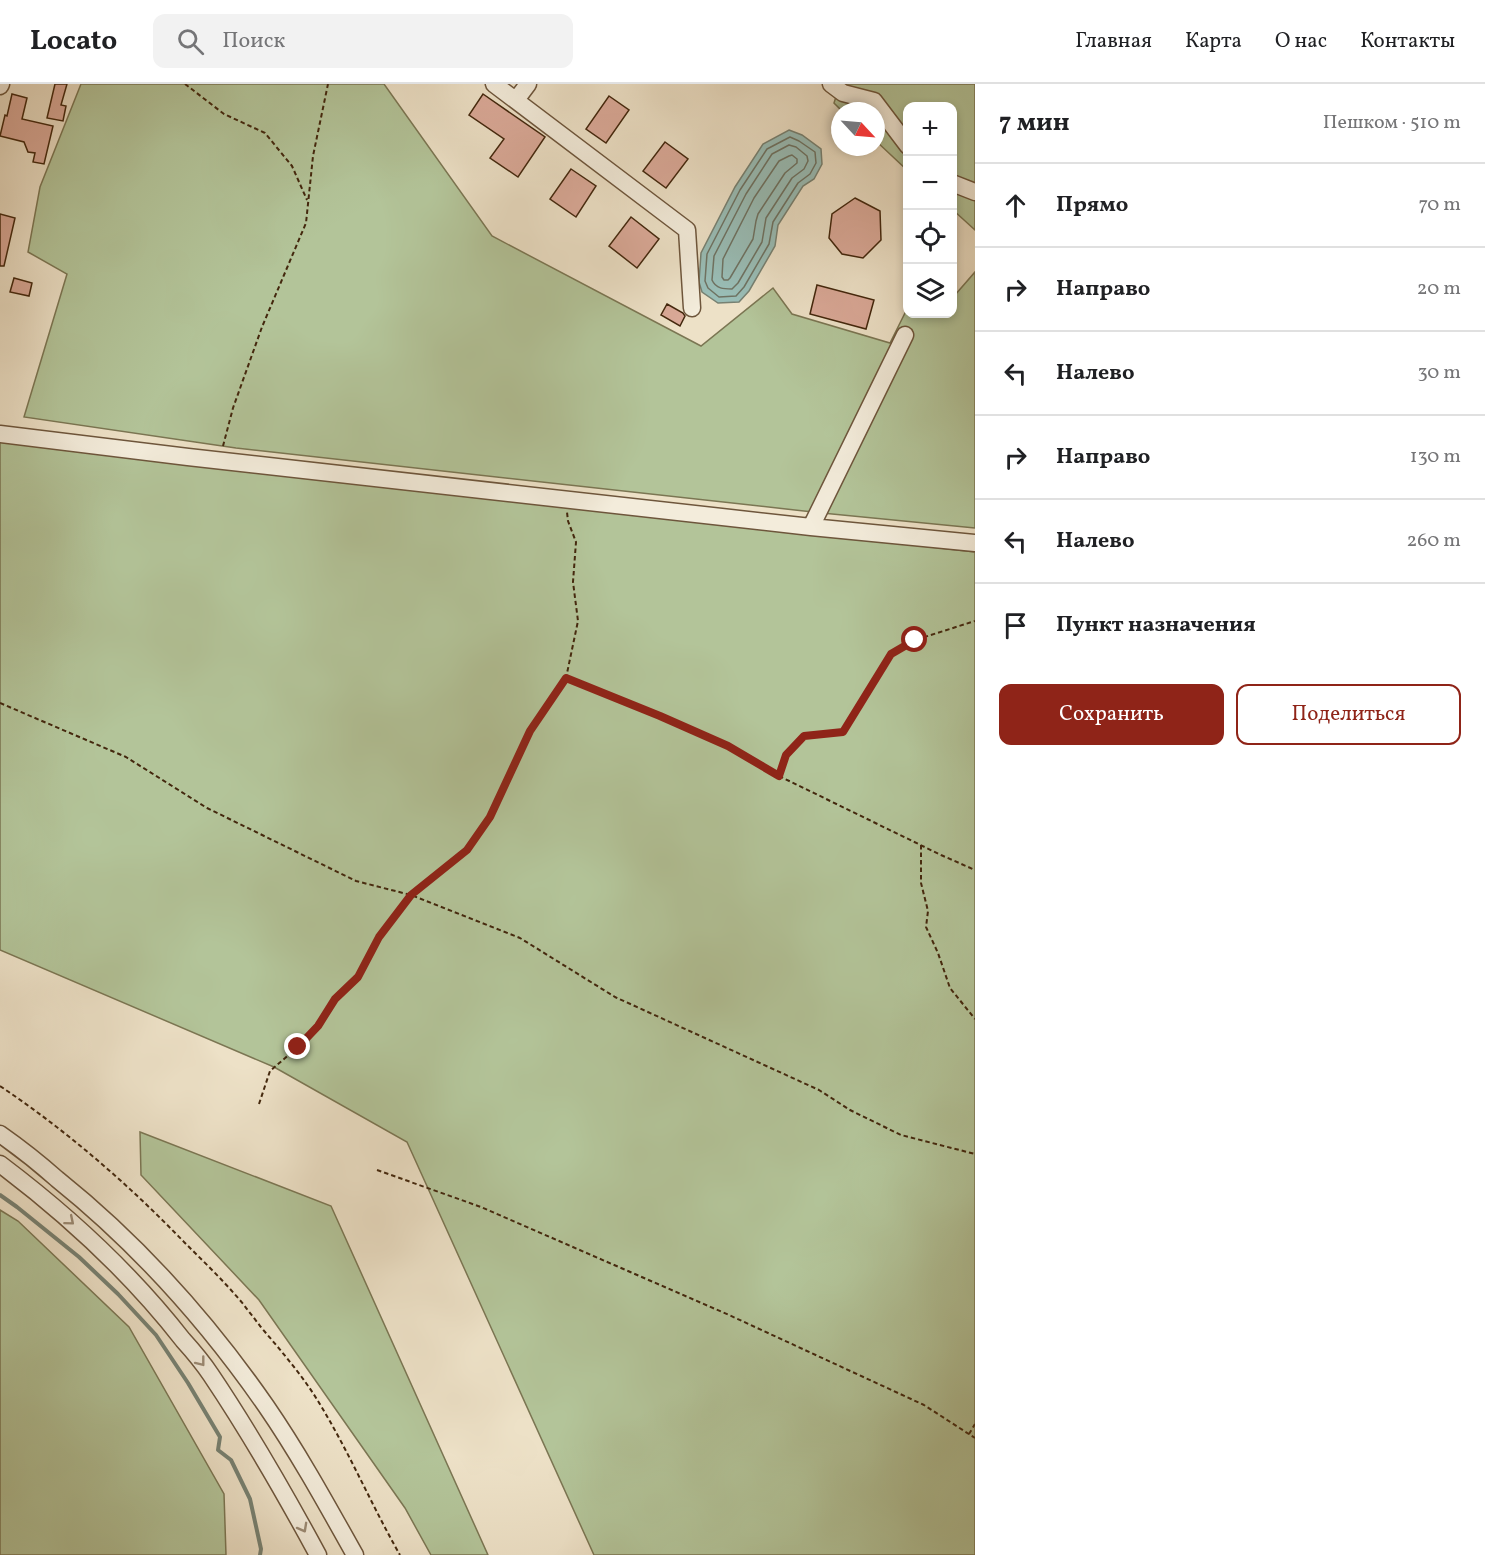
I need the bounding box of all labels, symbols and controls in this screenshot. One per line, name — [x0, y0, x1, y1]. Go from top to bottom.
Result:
search box — [153, 14, 573, 68]
text: Locato — [30, 22, 117, 61]
icon: search — [174, 25, 207, 58]
text: Поиск — [222, 26, 285, 57]
text: Главная — [1075, 27, 1152, 56]
text: Карта — [1185, 27, 1242, 56]
text: О нас — [1275, 27, 1327, 56]
text: Контакты — [1360, 27, 1455, 56]
north arrow — [831, 102, 885, 156]
map controls — [903, 102, 957, 318]
button: + — [903, 102, 957, 156]
text: 7 мин — [999, 105, 1070, 141]
text: Пешком · 510 m — [1323, 109, 1461, 137]
button: − — [903, 156, 957, 210]
icon: ahead — [999, 189, 1032, 222]
text: Прямо — [1056, 190, 1128, 221]
text: 70 m — [1418, 191, 1461, 219]
button: locate — [903, 210, 957, 264]
button: layers — [903, 264, 957, 318]
icon: right — [999, 273, 1032, 306]
text: Направо — [1056, 274, 1150, 305]
text: 20 m — [1417, 275, 1461, 303]
icon: left — [999, 357, 1032, 390]
text: Налево — [1056, 358, 1135, 389]
text: 30 m — [1417, 359, 1461, 387]
icon: right — [999, 441, 1032, 474]
text: Направо — [1056, 442, 1150, 473]
text: 130 m — [1410, 443, 1461, 471]
icon: left — [999, 525, 1032, 558]
text: Налево — [1056, 526, 1135, 557]
text: 260 m — [1406, 527, 1461, 555]
icon: arrive — [999, 609, 1032, 642]
text: Пункт назначения — [1056, 610, 1256, 641]
route start — [901, 626, 927, 652]
button: Сохранить — [999, 684, 1224, 745]
button: Поделиться — [1236, 684, 1461, 745]
route end — [284, 1033, 310, 1059]
one-way arrow — [63, 1213, 74, 1224]
one-way arrow — [194, 1355, 205, 1366]
one-way arrow — [296, 1522, 307, 1532]

